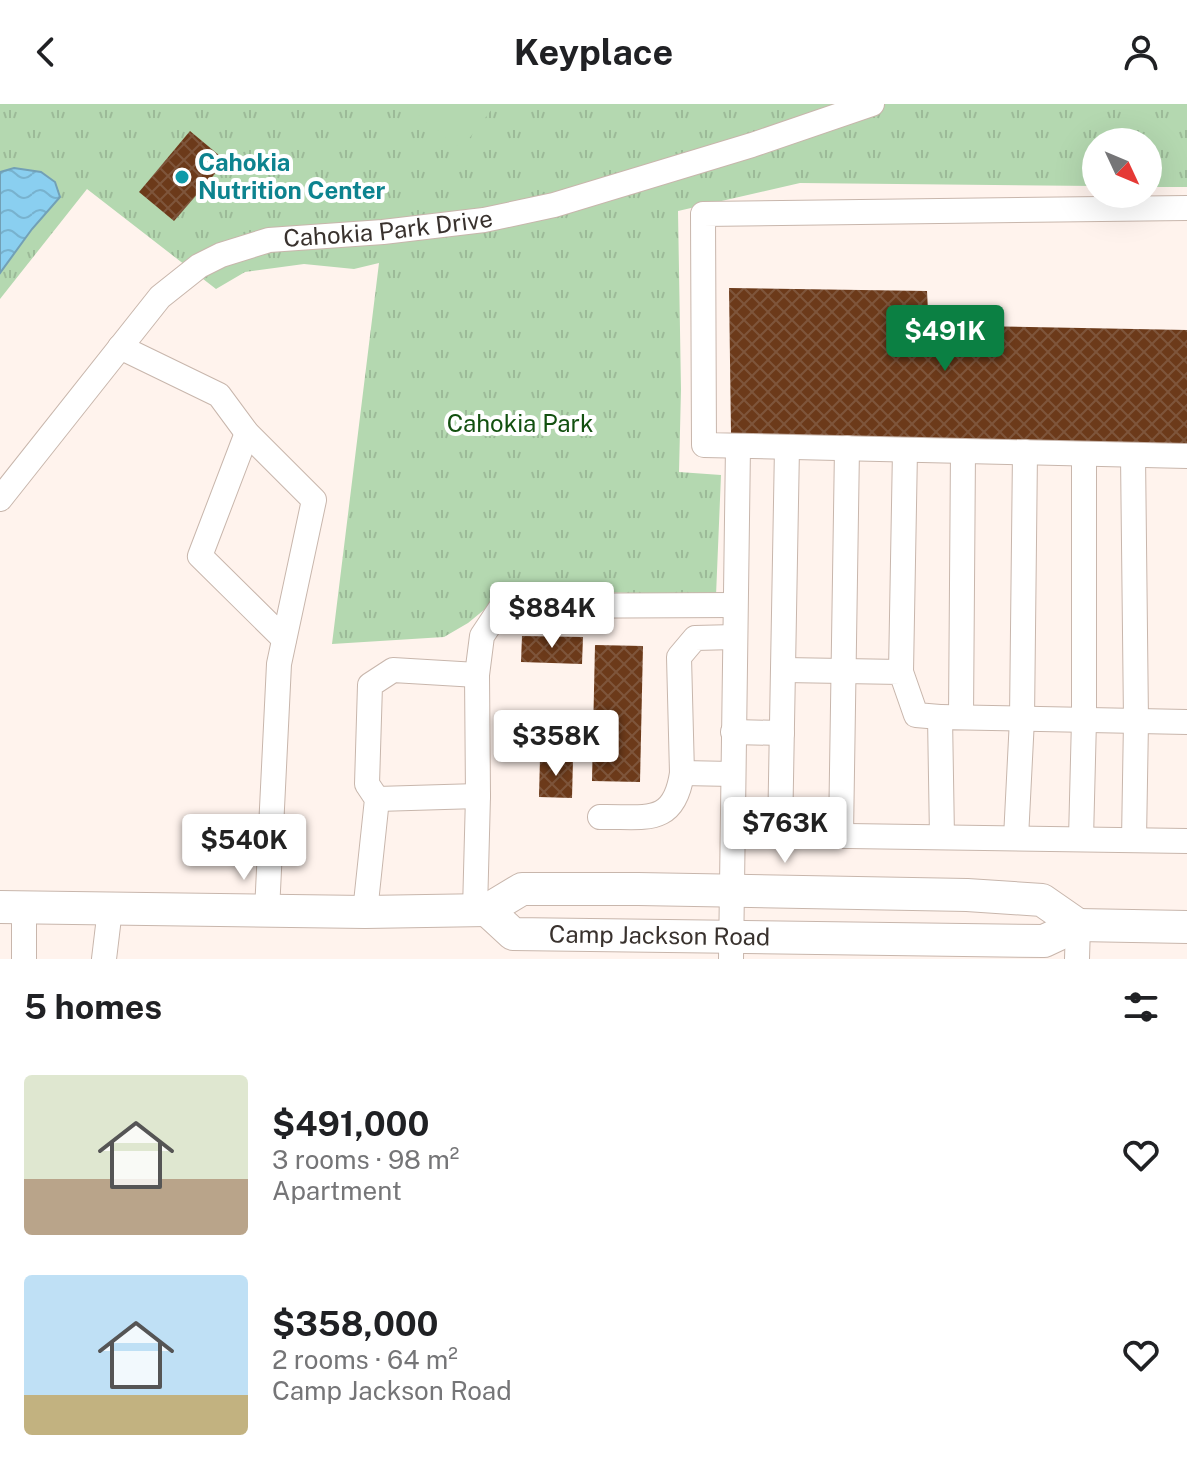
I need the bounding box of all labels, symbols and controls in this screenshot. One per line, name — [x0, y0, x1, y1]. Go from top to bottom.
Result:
icon: back — [24, 30, 68, 74]
icon: person — [1119, 30, 1163, 74]
text: Keyplace — [514, 31, 673, 73]
north arrow — [1082, 128, 1162, 208]
map controls — [1082, 128, 1162, 208]
place label: Cahokia Nutrition Center — [198, 148, 386, 204]
marker: Cahokia Nutrition Center — [173, 168, 191, 186]
street label: Cahokia Park Drive — [282, 204, 495, 252]
pin: $491K — [889, 305, 1001, 373]
text: $491K — [904, 315, 986, 346]
park label: Cahokia Park — [447, 409, 593, 437]
pin: $884K — [496, 582, 608, 650]
text: $884K — [508, 592, 596, 623]
pin: $358K — [500, 710, 612, 778]
text: $358K — [512, 720, 600, 751]
pin: $763K — [729, 797, 841, 865]
text: $763K — [742, 807, 828, 838]
pin: $540K — [188, 814, 300, 882]
text: $540K — [200, 824, 288, 855]
street label: Camp Jackson Road — [549, 919, 770, 950]
icon: filters — [1119, 985, 1163, 1029]
text: 5 homes — [24, 987, 162, 1027]
text: $491,000 — [272, 1104, 429, 1144]
icon: home — [88, 1107, 184, 1203]
icon: heart — [1119, 1133, 1163, 1177]
text: 3 rooms · 98 m² — [272, 1144, 459, 1175]
text: Apartment — [272, 1175, 402, 1206]
text: $358,000 — [272, 1304, 438, 1344]
icon: home — [88, 1307, 184, 1403]
icon: heart — [1119, 1333, 1163, 1377]
text: 2 rooms · 64 m² — [272, 1344, 458, 1375]
text: Camp Jackson Road — [272, 1375, 512, 1406]

